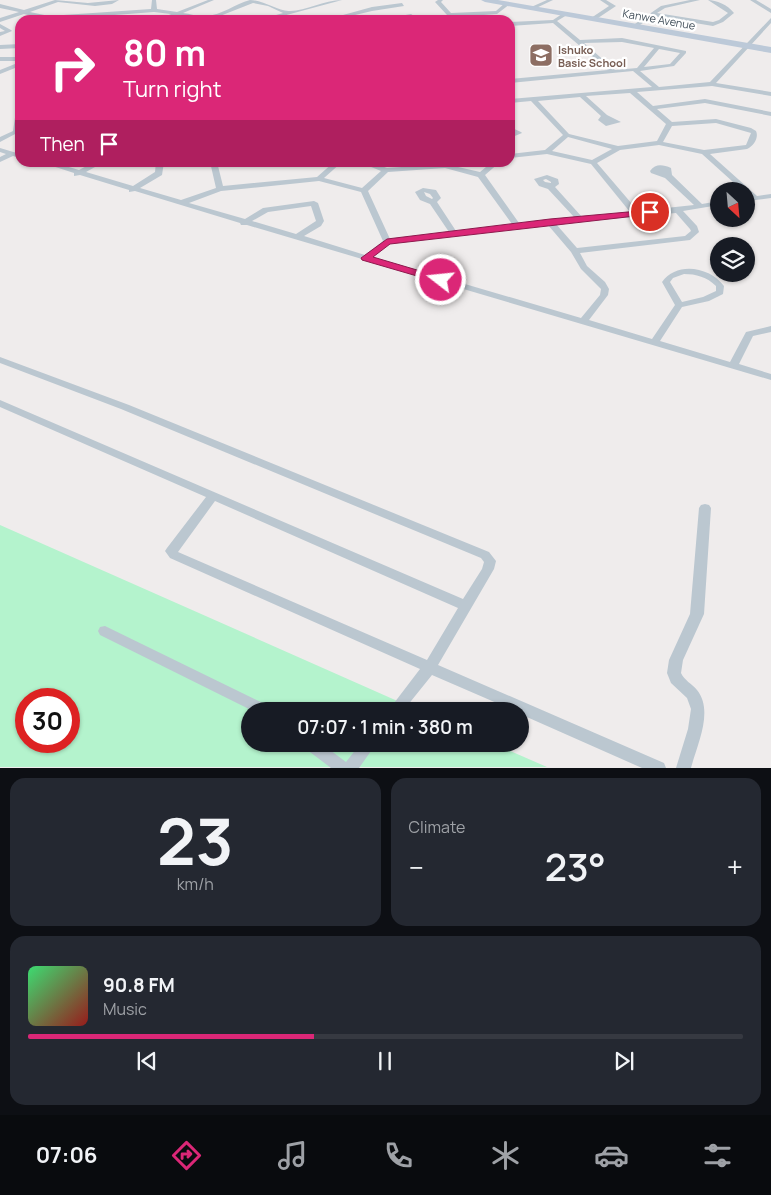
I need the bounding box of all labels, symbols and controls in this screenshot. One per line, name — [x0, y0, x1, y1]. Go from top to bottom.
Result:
street label: Kanwe Avenue — [621, 5, 697, 33]
text: 80 m — [123, 29, 206, 77]
icon: right — [40, 35, 105, 100]
school or university icon: Ishuko Basic School — [528, 42, 554, 68]
place label: Ishuko Basic School — [558, 42, 626, 70]
text: Turn right — [123, 74, 221, 104]
icon: arrive — [95, 130, 123, 158]
text: Then — [40, 131, 85, 157]
north arrow — [710, 182, 755, 228]
map controls — [710, 182, 755, 282]
pin — [629, 191, 671, 233]
icon: arrive — [636, 198, 664, 226]
button: layers — [710, 237, 755, 282]
position arrow — [414, 253, 466, 305]
speed limit sign: 30 — [15, 688, 80, 753]
text: 07:07 · 1 min · 380 m — [297, 714, 473, 740]
text: 23 — [157, 796, 234, 885]
text: Climate — [409, 816, 465, 838]
text: 23° — [545, 840, 606, 892]
text: − — [409, 848, 424, 886]
text: + — [727, 848, 743, 886]
text: km/h — [177, 873, 214, 895]
text: 90.8 FM — [103, 972, 175, 998]
text: Music — [103, 998, 147, 1020]
icon: previous — [133, 1047, 161, 1075]
icon: pause — [371, 1047, 399, 1075]
icon: next — [610, 1047, 638, 1075]
icon: directions — [169, 1138, 204, 1173]
icon: music — [275, 1138, 310, 1173]
icon: phone — [381, 1138, 416, 1173]
icon: climate — [488, 1138, 523, 1173]
icon: car — [594, 1138, 629, 1173]
icon: filters — [700, 1138, 735, 1173]
text: 07:06 — [36, 1140, 98, 1170]

